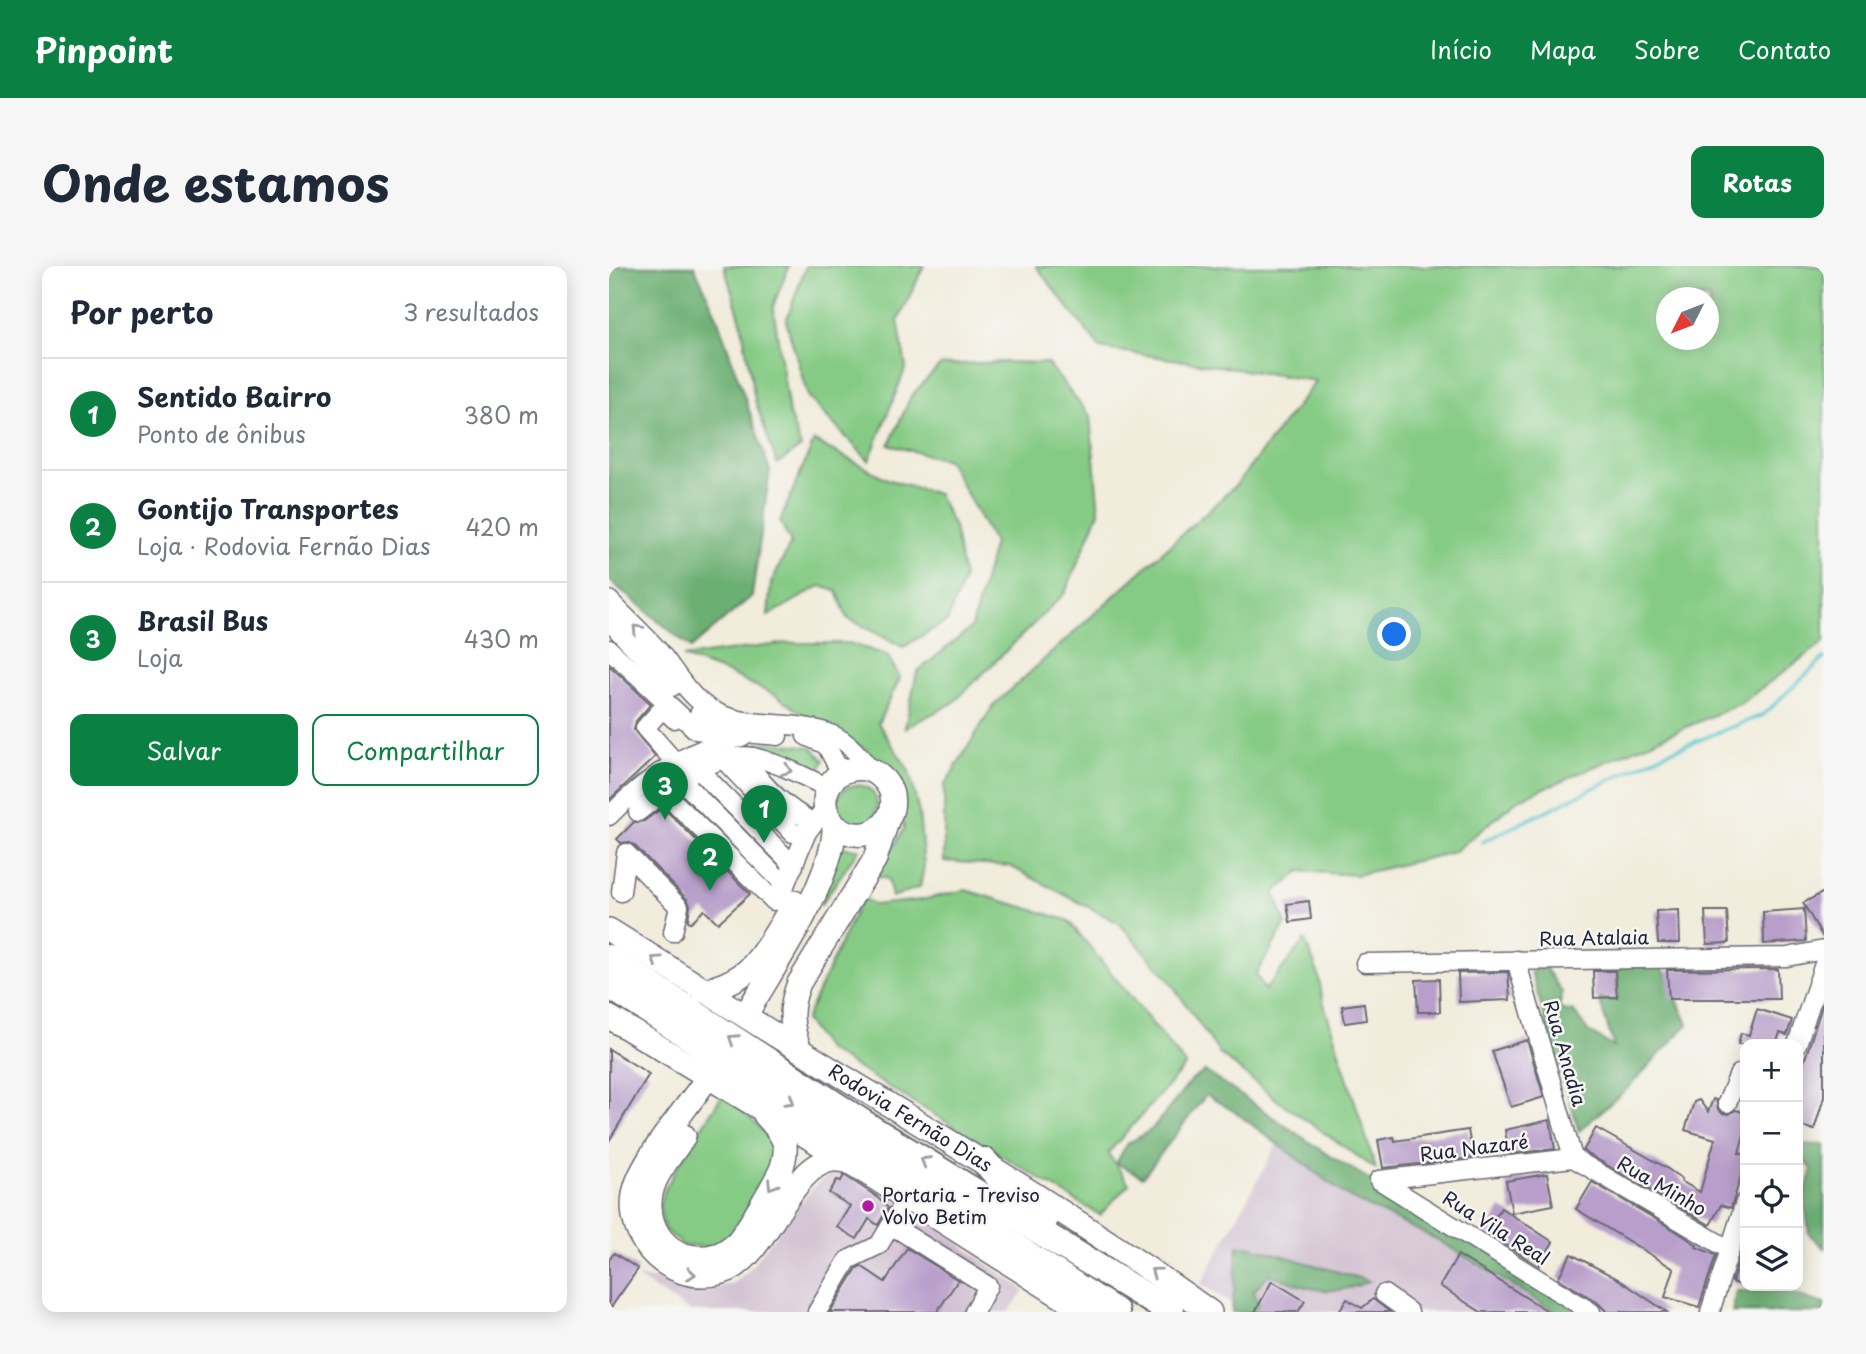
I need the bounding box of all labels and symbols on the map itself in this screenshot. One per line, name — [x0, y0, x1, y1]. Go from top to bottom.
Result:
north arrow — [1656, 287, 1719, 350]
your location — [1377, 617, 1411, 651]
one-way arrow — [633, 625, 646, 638]
one-way arrow — [780, 761, 792, 775]
pin: 3 — [642, 762, 688, 820]
pin: 1 — [741, 785, 787, 843]
pin: 2 — [687, 833, 733, 891]
street label: Rua Atalaia — [1539, 922, 1650, 952]
one-way arrow — [651, 955, 664, 968]
street label: Rua Anadia — [1537, 996, 1594, 1109]
one-way arrow — [728, 1034, 741, 1047]
street label: Rodovia Fernão Dias — [824, 1056, 998, 1178]
one-way arrow — [782, 1093, 795, 1106]
street label: Rua Nazaré — [1418, 1126, 1530, 1168]
street label: Rua Minho — [1613, 1148, 1712, 1222]
one-way arrow — [919, 1157, 932, 1170]
one-way arrow — [768, 1177, 781, 1190]
place label: Portaria - Treviso Volvo Betim — [882, 1180, 1040, 1230]
street label: Rua Vila Real — [1438, 1183, 1555, 1271]
marker: Portaria - Treviso Volvo Betim — [860, 1198, 876, 1214]
one-way arrow — [686, 1266, 697, 1281]
one-way arrow — [1150, 1268, 1162, 1280]

